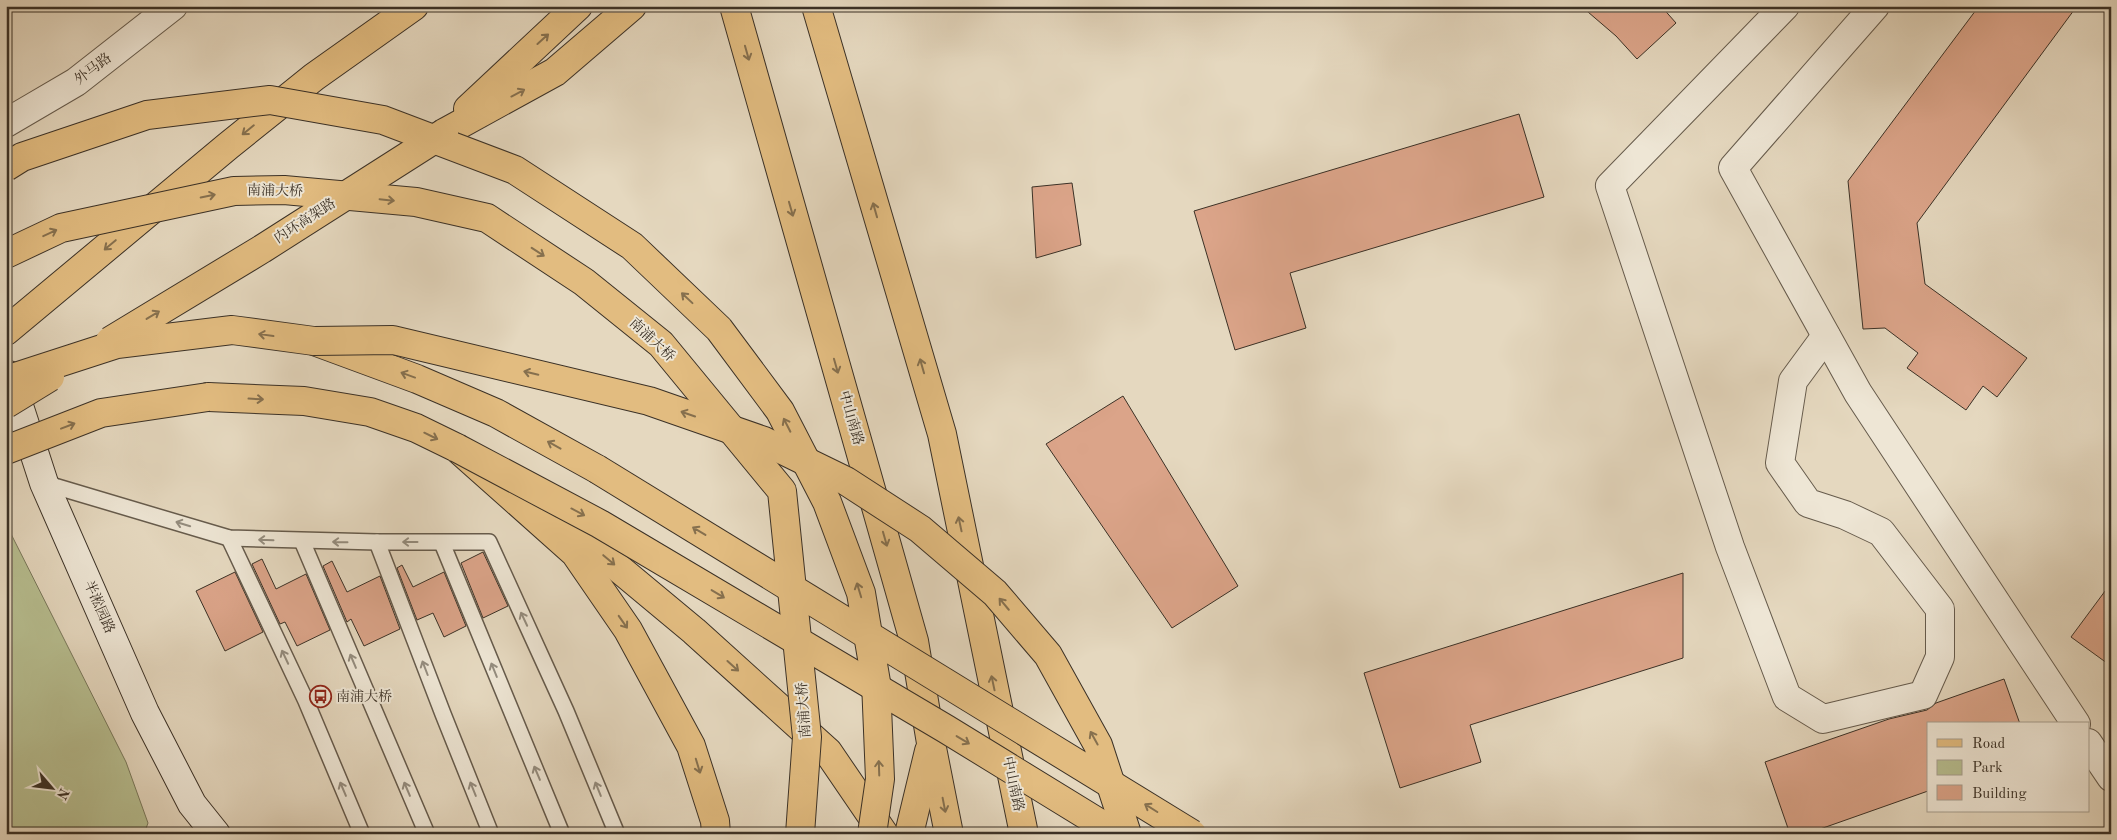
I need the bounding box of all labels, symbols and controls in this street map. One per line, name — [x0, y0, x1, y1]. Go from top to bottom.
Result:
one-way arrow — [536, 33, 549, 45]
one-way arrow — [743, 45, 752, 61]
street label: 外马路 — [71, 50, 114, 87]
one-way arrow — [510, 88, 525, 98]
one-way arrow — [242, 124, 255, 135]
street label: 南浦大桥 — [247, 183, 303, 198]
one-way arrow — [200, 191, 216, 201]
street label: 内环高架路 — [271, 195, 338, 246]
one-way arrow — [379, 195, 395, 204]
one-way arrow — [787, 201, 797, 217]
one-way arrow — [870, 203, 880, 219]
one-way arrow — [43, 228, 58, 238]
one-way arrow — [104, 239, 117, 250]
one-way arrow — [531, 247, 545, 257]
one-way arrow — [680, 292, 693, 304]
one-way arrow — [145, 310, 159, 320]
street label: 南浦大桥 — [627, 315, 678, 364]
one-way arrow — [258, 330, 274, 340]
one-way arrow — [831, 357, 841, 373]
one-way arrow — [916, 359, 926, 375]
one-way arrow — [524, 368, 540, 377]
one-way arrow — [400, 370, 416, 379]
street label: 中山南路 — [837, 389, 866, 447]
one-way arrow — [248, 394, 264, 404]
one-way arrow — [681, 409, 697, 418]
one-way arrow — [782, 418, 791, 433]
one-way arrow — [60, 421, 75, 430]
one-way arrow — [423, 431, 438, 441]
one-way arrow — [547, 440, 562, 450]
one-way arrow — [570, 507, 585, 517]
one-way arrow — [955, 516, 964, 532]
one-way arrow — [175, 519, 191, 529]
one-way arrow — [692, 526, 706, 536]
one-way arrow — [881, 530, 890, 546]
one-way arrow — [258, 535, 274, 544]
one-way arrow — [332, 537, 348, 547]
one-way arrow — [402, 538, 418, 547]
one-way arrow — [603, 555, 616, 566]
street label: 半淞园路 — [81, 578, 118, 635]
one-way arrow — [853, 582, 863, 598]
one-way arrow — [711, 590, 725, 600]
one-way arrow — [999, 598, 1010, 611]
one-way arrow — [519, 612, 528, 627]
one-way arrow — [618, 615, 628, 629]
one-way arrow — [280, 650, 290, 665]
one-way arrow — [347, 654, 357, 669]
one-way arrow — [726, 660, 739, 672]
one-way arrow — [420, 661, 429, 676]
one-way arrow — [489, 663, 498, 678]
one-way arrow — [988, 676, 997, 692]
street label: 南浦大桥 — [794, 682, 813, 738]
bus stop icon: 南浦大桥 — [308, 685, 332, 709]
place label: 南浦大桥 — [336, 689, 392, 704]
legend — [1927, 722, 2090, 812]
one-way arrow — [1089, 731, 1099, 746]
one-way arrow — [956, 735, 970, 745]
text: Road — [1972, 737, 2006, 752]
street label: 中山南路 — [1000, 755, 1027, 813]
one-way arrow — [693, 757, 703, 773]
one-way arrow — [874, 760, 884, 776]
text: Park — [1972, 761, 2003, 776]
north arrow — [28, 762, 78, 812]
one-way arrow — [531, 766, 541, 781]
one-way arrow — [468, 781, 477, 797]
one-way arrow — [338, 782, 348, 797]
one-way arrow — [402, 782, 412, 797]
one-way arrow — [593, 782, 603, 797]
text: N — [54, 786, 71, 802]
text: Building — [1972, 787, 2027, 802]
one-way arrow — [939, 797, 949, 813]
one-way arrow — [1144, 803, 1158, 813]

